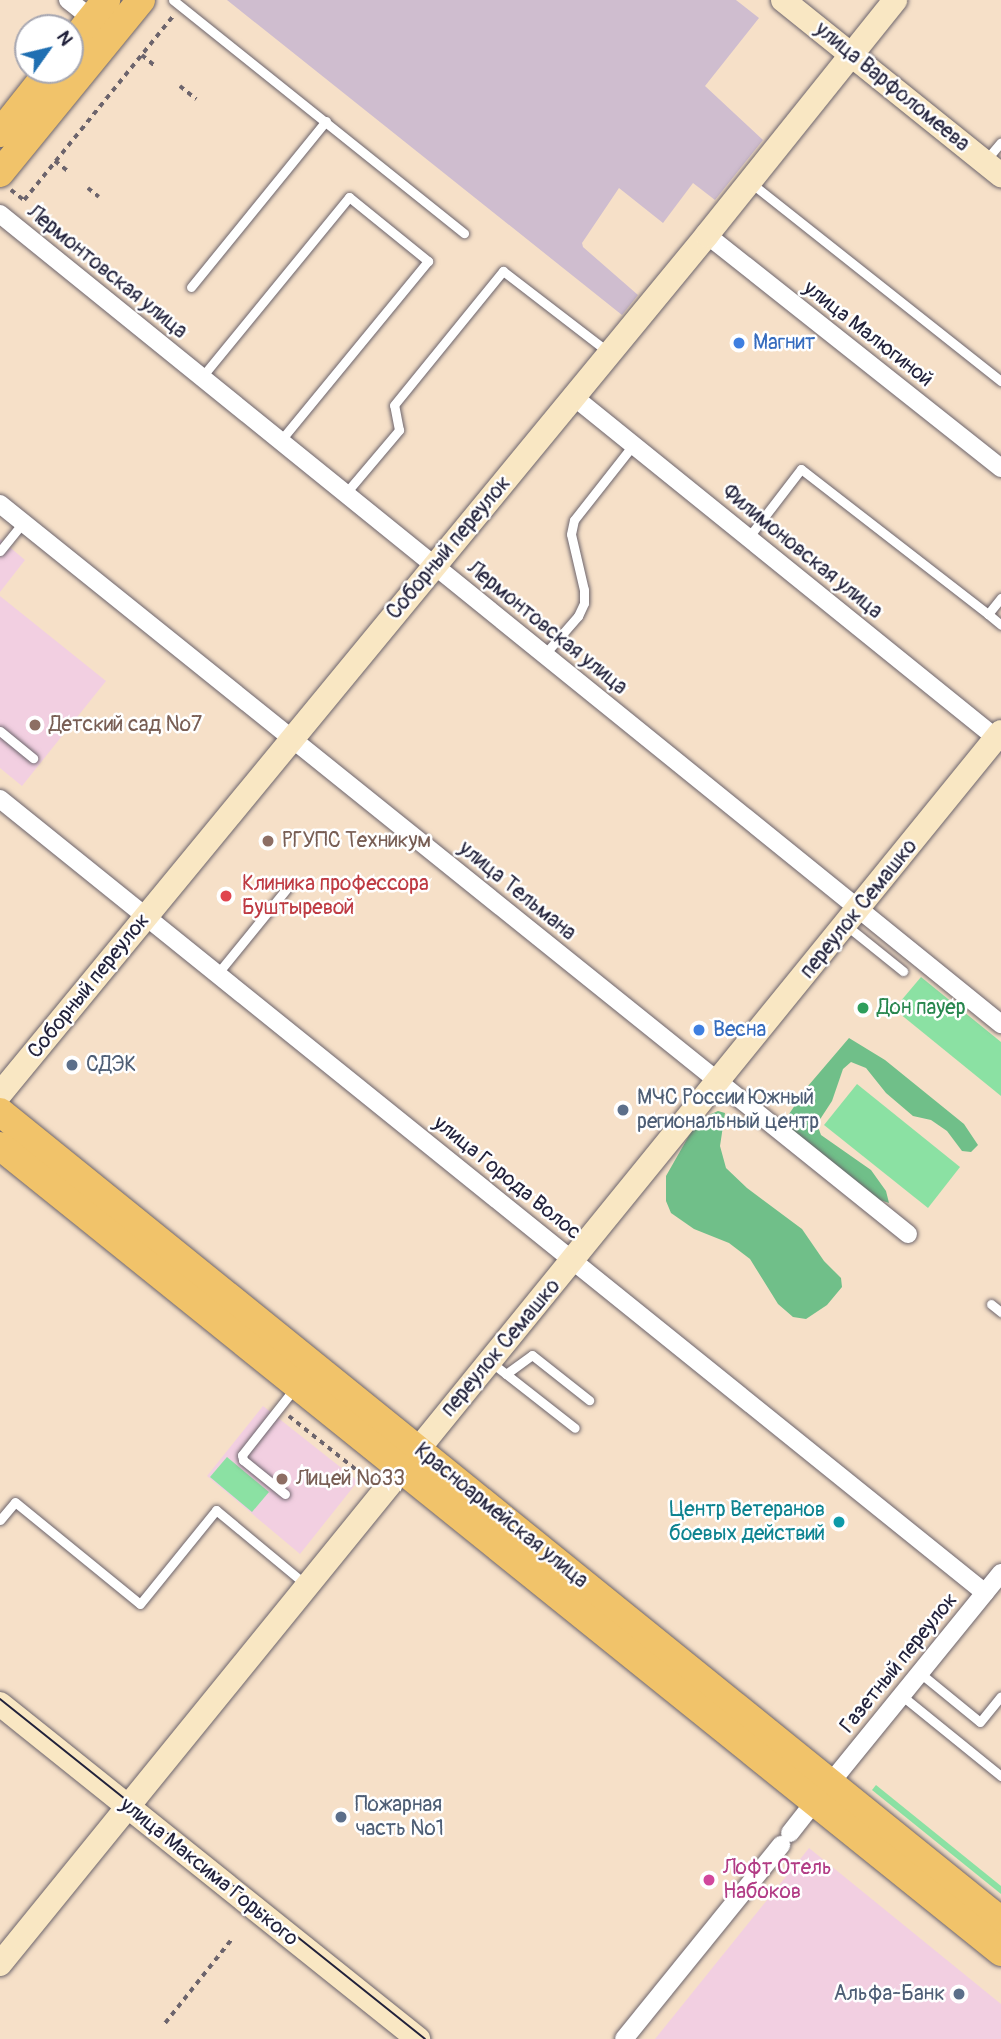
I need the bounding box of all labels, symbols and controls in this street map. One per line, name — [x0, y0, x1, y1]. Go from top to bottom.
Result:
north arrow — [14, 14, 84, 84]
street label: улица Варфоломеева — [810, 17, 974, 157]
text: N — [51, 26, 78, 50]
street label: Лермонтовская улица — [22, 200, 192, 344]
street label: улица Малюгиной — [798, 276, 938, 392]
place label: Магнит — [753, 330, 815, 356]
marker: Магнит — [731, 335, 747, 351]
street label: Соборный переулок — [382, 471, 516, 625]
street label: Филимоновская улица — [717, 480, 887, 624]
street label: Лермонтовская улица — [462, 556, 632, 700]
place label: Детский сад №7 — [49, 712, 202, 738]
marker: Детский сад №7 — [27, 717, 43, 733]
place label: РГУПС Техникум — [282, 828, 431, 854]
marker: РГУПС Техникум — [260, 833, 276, 849]
street label: переулок Семашко — [795, 834, 923, 984]
street label: улица Тельмана — [453, 836, 581, 946]
place label: Клиника профессора Буштыревой — [242, 871, 429, 921]
marker: Клиника профессора Буштыревой — [216, 886, 236, 906]
street label: Соборный переулок — [23, 908, 155, 1064]
place label: Дон пауер — [877, 995, 966, 1021]
marker: Дон пауер — [855, 1000, 871, 1016]
place label: Весна — [713, 1017, 766, 1043]
marker: Весна — [691, 1022, 707, 1038]
place label: СДЭК — [86, 1052, 136, 1078]
marker: СДЭК — [64, 1057, 80, 1073]
place label: МЧС России Южный региональный центр — [637, 1085, 819, 1135]
marker: МЧС России Южный региональный центр — [615, 1102, 631, 1118]
street label: улица Города Волос — [428, 1111, 586, 1245]
street label: переулок Семашко — [436, 1274, 566, 1422]
street label: Красноармейская улица — [409, 1438, 593, 1594]
place label: Лицей №33 — [296, 1466, 405, 1492]
marker: Лицей №33 — [274, 1471, 290, 1487]
place label: Центр Ветеранов боевых действий — [669, 1497, 825, 1547]
marker: Центр Ветеранов боевых действий — [831, 1514, 847, 1530]
street label: Газетный переулок — [835, 1588, 963, 1738]
street label: улица Максима Горького — [115, 1792, 303, 1952]
place label: Пожарная часть №1 — [355, 1792, 444, 1842]
marker: Пожарная часть №1 — [333, 1809, 349, 1825]
place label: Лофт Отель Набоков — [723, 1855, 832, 1905]
marker: Лофт Отель Набоков — [701, 1872, 717, 1888]
place label: Альфа-Банк — [833, 1981, 945, 2007]
marker: Альфа-Банк — [951, 1986, 967, 2002]

